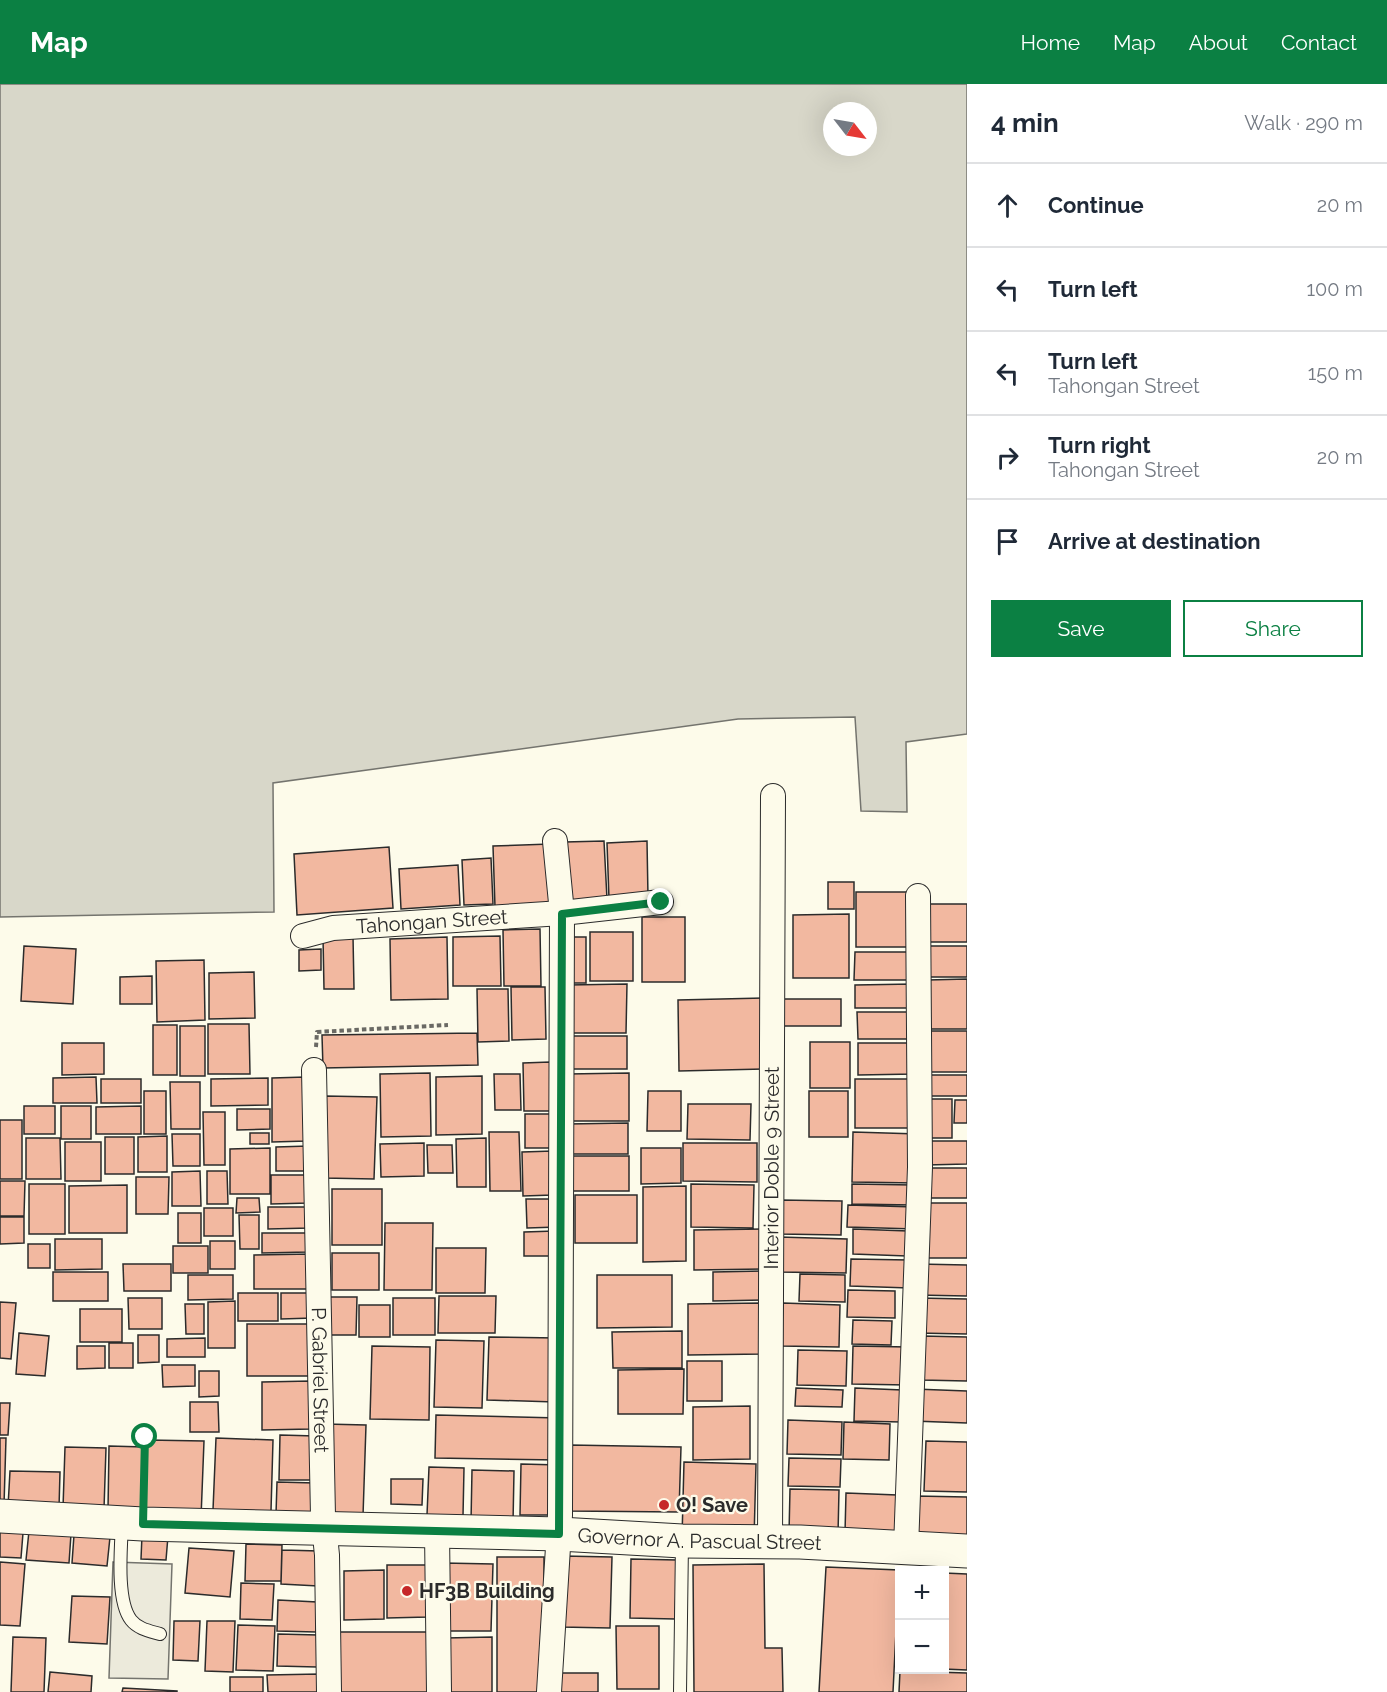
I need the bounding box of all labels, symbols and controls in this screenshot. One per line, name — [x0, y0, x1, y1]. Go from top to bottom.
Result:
text: Map — [30, 26, 88, 59]
text: Home — [1021, 30, 1080, 55]
text: Map — [1113, 30, 1156, 55]
text: About — [1189, 30, 1248, 55]
text: Contact — [1281, 30, 1357, 55]
north arrow — [823, 102, 877, 156]
text: 4 min — [991, 108, 1059, 138]
text: Walk · 290 m — [1244, 111, 1363, 135]
icon: ahead — [991, 189, 1024, 222]
text: Continue — [1048, 192, 1144, 218]
text: 20 m — [1317, 193, 1363, 217]
icon: left — [991, 273, 1024, 306]
text: Turn left — [1048, 276, 1138, 302]
text: 100 m — [1306, 277, 1363, 301]
text: Turn left — [1048, 348, 1138, 374]
icon: left — [991, 357, 1024, 390]
text: 150 m — [1308, 361, 1363, 385]
text: Tahongan Street — [1048, 374, 1200, 398]
text: Turn right — [1048, 432, 1151, 458]
icon: right — [991, 441, 1024, 474]
text: 20 m — [1317, 445, 1363, 469]
text: Tahongan Street — [1048, 458, 1200, 482]
icon: arrive — [991, 525, 1024, 558]
text: Arrive at destination — [1048, 528, 1261, 554]
button: Save — [991, 600, 1171, 657]
button: Share — [1183, 600, 1363, 657]
route end — [647, 888, 673, 914]
street label: Tahongan Street — [355, 905, 509, 938]
street label: Interior Doble 9 Street — [759, 1066, 784, 1270]
street label: P. Gabriel Street — [307, 1307, 334, 1453]
route start — [131, 1423, 157, 1449]
place label: O! Save — [676, 1493, 748, 1517]
marker: O! Save — [657, 1498, 671, 1512]
street label: Governor A. Pascual Street — [577, 1523, 822, 1555]
map controls — [895, 1566, 949, 1674]
button: + — [895, 1566, 949, 1620]
place label: HF3B Building — [419, 1579, 555, 1603]
marker: HF3B Building — [400, 1584, 414, 1598]
button: − — [895, 1620, 949, 1674]

